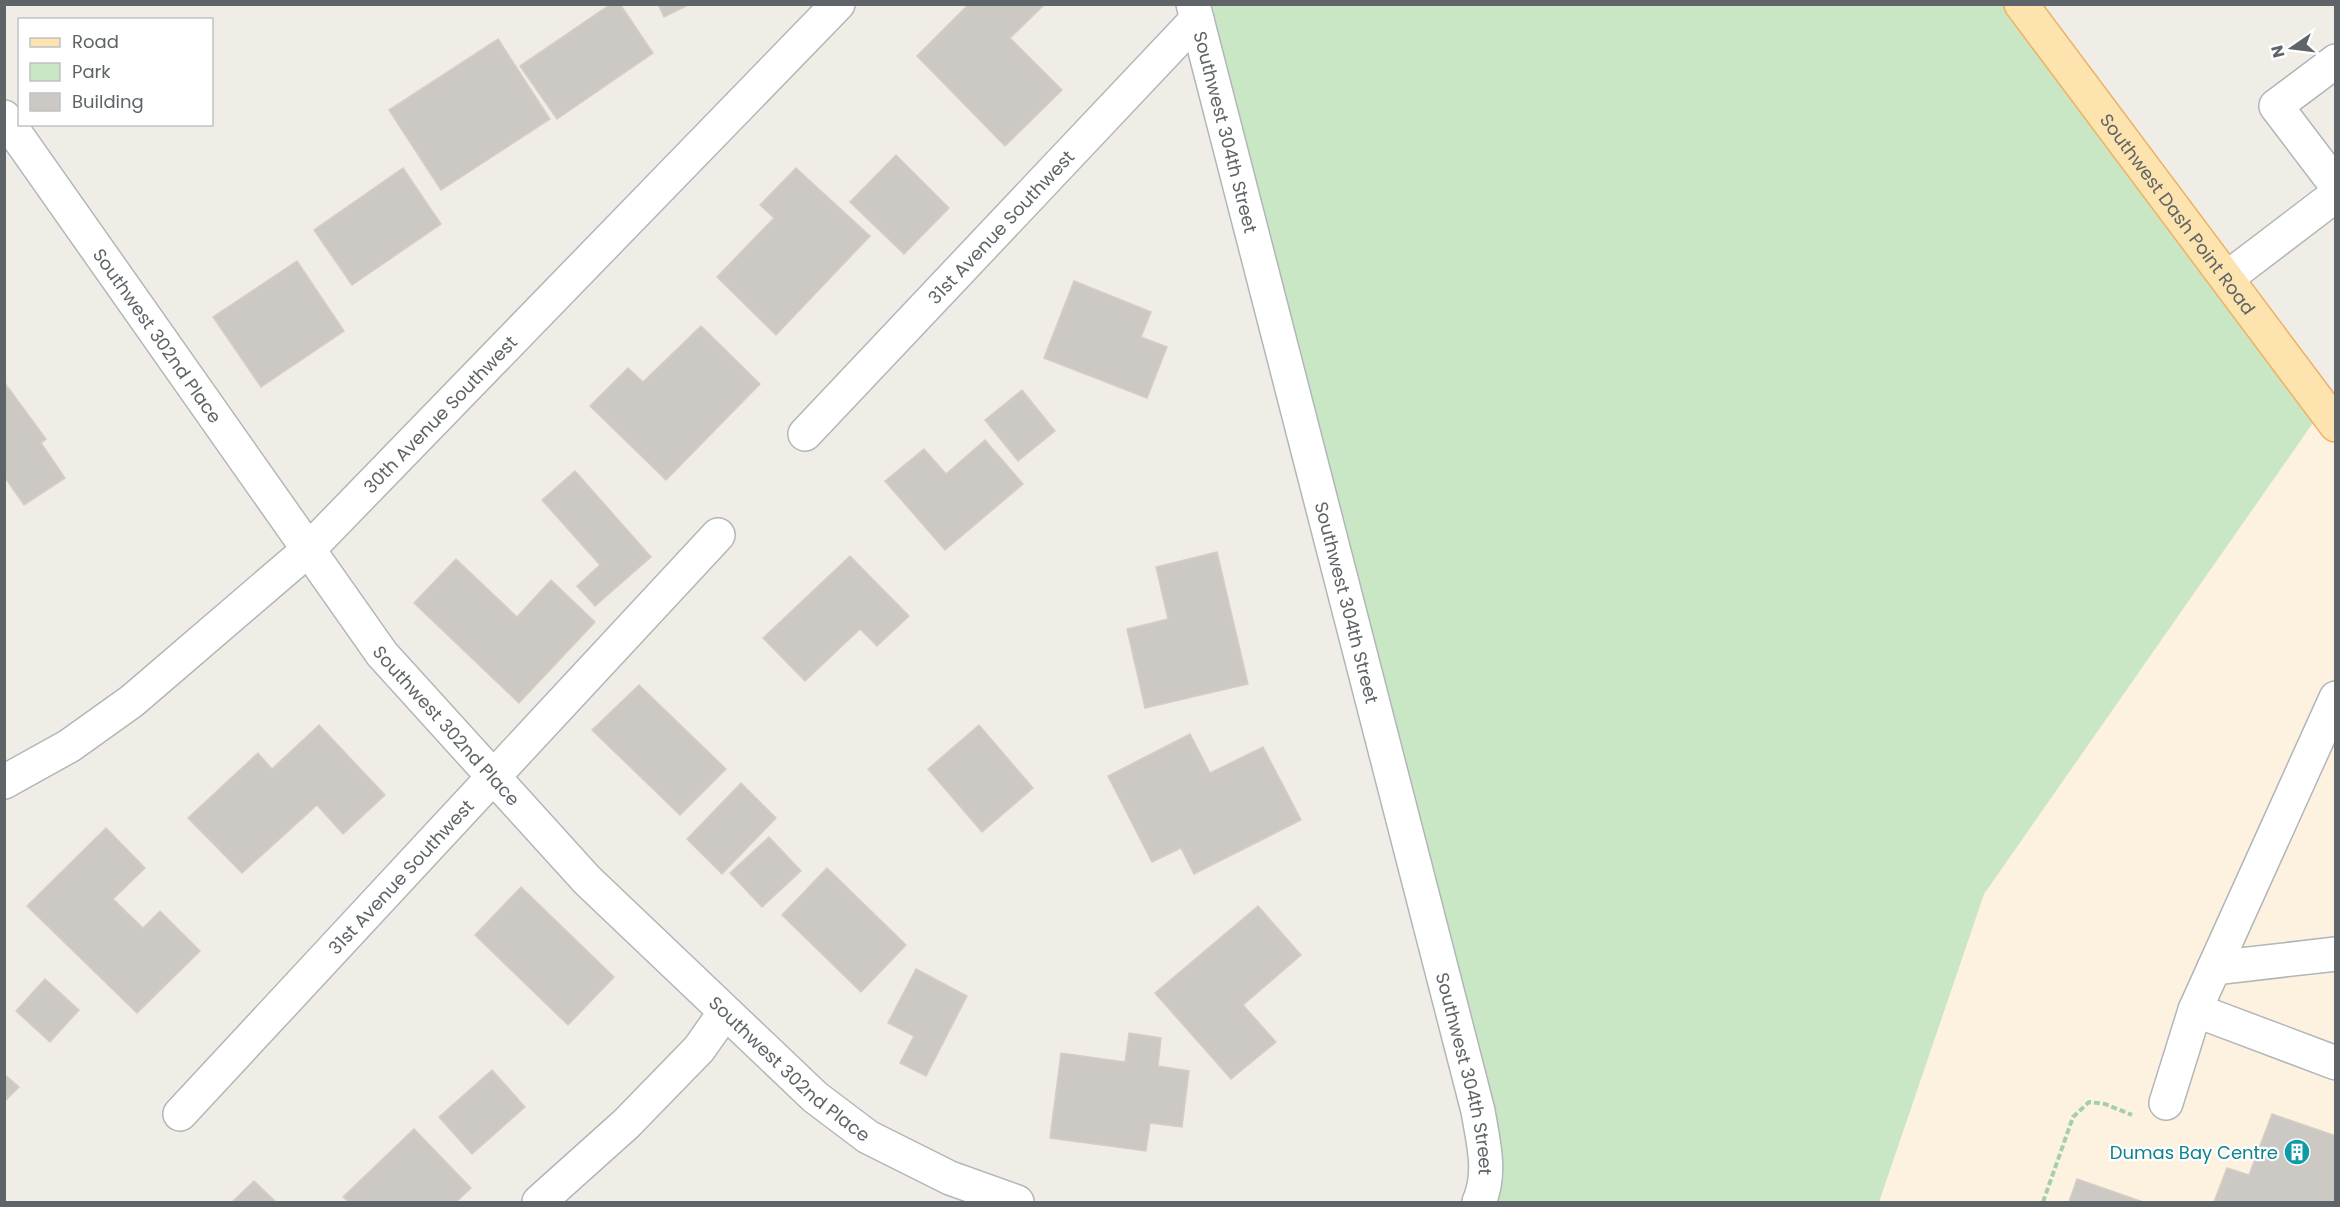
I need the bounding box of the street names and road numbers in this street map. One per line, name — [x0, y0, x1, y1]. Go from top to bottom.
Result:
street label: Southwest 304th Street — [1188, 28, 1264, 235]
street label: Southwest Dash Point Road — [2094, 108, 2261, 319]
street label: 31st Avenue Southwest — [922, 144, 1080, 309]
street label: Southwest 302nd Place — [87, 243, 228, 428]
street label: 30th Avenue Southwest — [357, 330, 522, 498]
street label: Southwest 304th Street — [1309, 499, 1385, 706]
street label: Southwest 302nd Place — [367, 640, 526, 811]
street label: 31st Avenue Southwest — [322, 794, 479, 960]
street label: Southwest 304th Street — [1430, 970, 1498, 1175]
street label: Southwest 302nd Place — [704, 990, 876, 1147]

